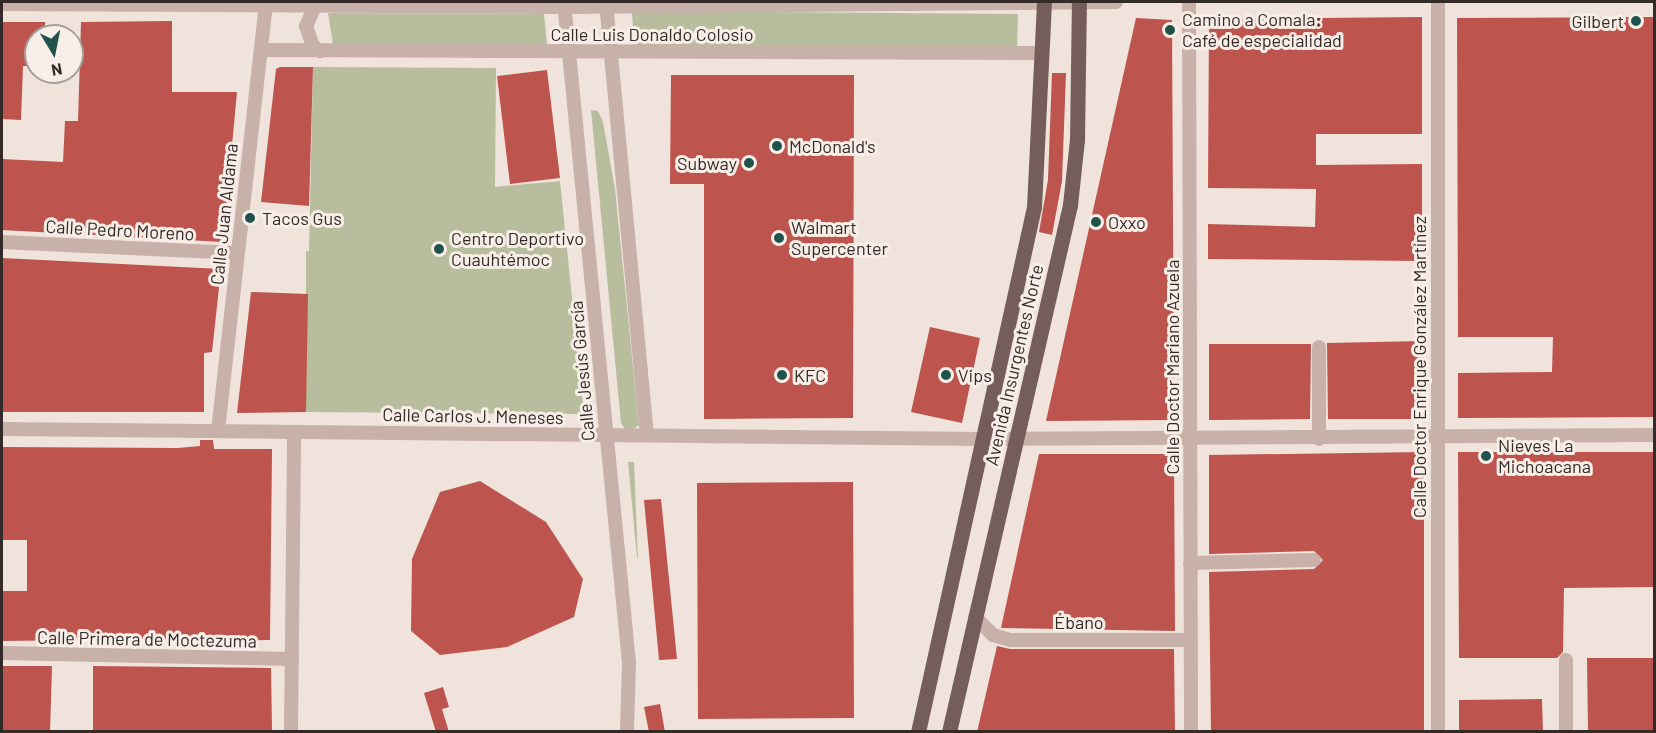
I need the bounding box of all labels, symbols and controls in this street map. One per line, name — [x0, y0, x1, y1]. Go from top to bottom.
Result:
place label: Camino a Comala: Café de especialidad — [1182, 9, 1342, 52]
place label: Gilbert — [1572, 10, 1624, 32]
marker: Gilbert — [1629, 14, 1643, 28]
street label: Calle Luis Donaldo Colosio — [550, 23, 754, 45]
marker: Camino a Comala: Café de especialidad — [1163, 23, 1177, 37]
north arrow — [24, 24, 84, 84]
text: N — [50, 60, 64, 81]
place label: McDonald's — [789, 135, 876, 157]
marker: McDonald's — [770, 139, 784, 153]
street label: Calle Juan Aldama — [206, 142, 242, 286]
place label: Subway — [677, 152, 737, 174]
marker: Subway — [742, 156, 756, 170]
place label: Tacos Gus — [262, 207, 342, 229]
marker: Tacos Gus — [243, 211, 257, 225]
place label: Oxxo — [1108, 211, 1146, 233]
street label: Calle Pedro Moreno — [45, 215, 195, 245]
marker: Oxxo — [1089, 215, 1103, 229]
street label: Calle Doctor Enrique González Martínez — [1408, 216, 1430, 518]
place label: Walmart Supercenter — [791, 217, 888, 260]
place label: Centro Deportivo Cuauhtémoc — [451, 228, 584, 270]
marker: Walmart Supercenter — [772, 231, 786, 245]
marker: Centro Deportivo Cuauhtémoc — [432, 242, 446, 256]
street label: Calle Doctor Mariano Azuela — [1161, 260, 1183, 474]
street label: Avenida Insurgentes Norte — [980, 262, 1048, 468]
street label: Calle Jesús García — [565, 300, 599, 442]
place label: KFC — [794, 364, 826, 386]
place label: Vips — [958, 364, 992, 386]
marker: KFC — [775, 368, 789, 382]
marker: Vips — [939, 368, 953, 382]
street label: Calle Carlos J. Meneses — [382, 404, 564, 428]
place label: Nieves La Michoacana — [1498, 435, 1591, 478]
marker: Nieves La Michoacana — [1479, 449, 1493, 463]
street label: Ébano — [1054, 611, 1104, 633]
street label: Calle Primera de Moctezuma — [37, 626, 257, 652]

